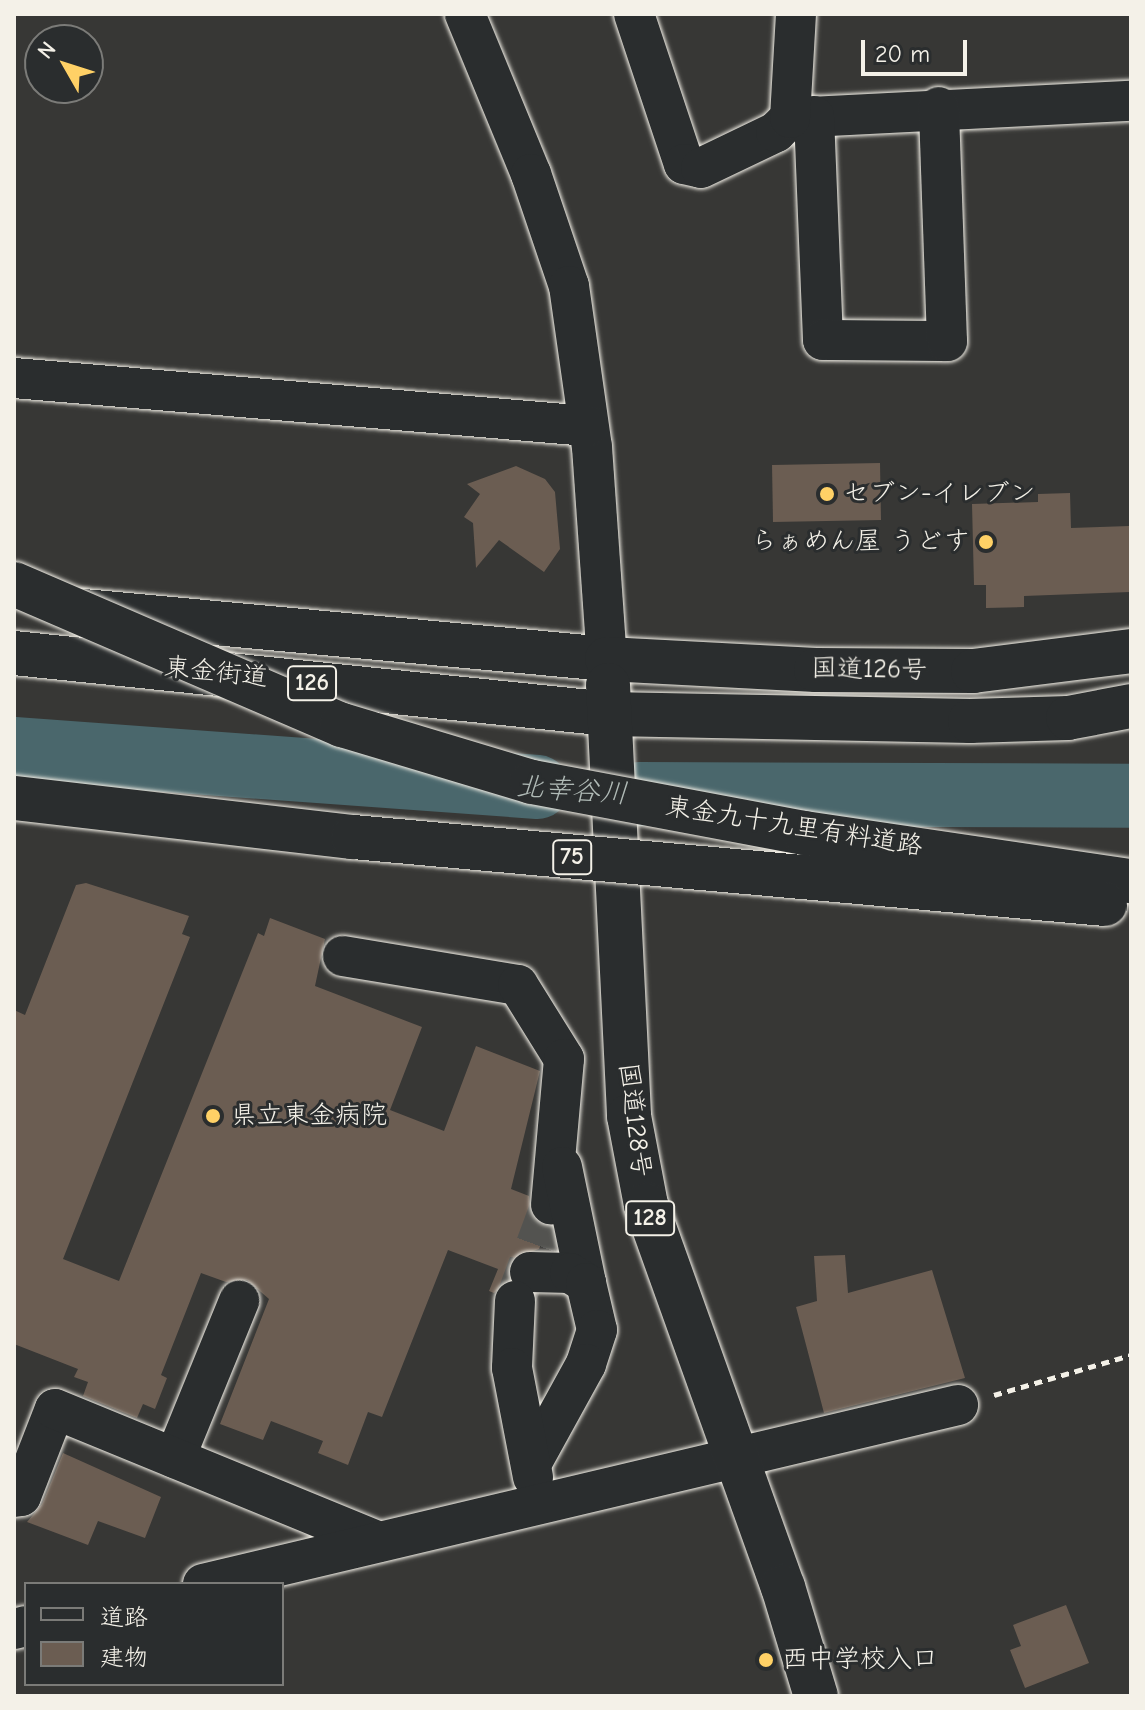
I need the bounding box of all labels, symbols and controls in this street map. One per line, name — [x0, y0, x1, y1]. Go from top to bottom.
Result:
north arrow — [24, 24, 104, 104]
scale bar — [865, 24, 971, 74]
text: N — [32, 36, 62, 64]
text: 20 m — [875, 40, 930, 68]
place label: セブン-イレブン — [843, 478, 1035, 510]
marker: セブン-イレブン — [818, 485, 836, 503]
place label: らぁめん屋 うどす — [753, 526, 970, 558]
marker: らぁめん屋 うどす — [977, 533, 995, 551]
street label: 東金街道 — [163, 652, 269, 694]
street label: 国道126号 — [811, 653, 927, 687]
road number: 126 — [286, 663, 338, 703]
water label: 北幸谷川 — [515, 769, 629, 811]
street label: 東金九十九里有料道路 — [663, 791, 925, 863]
road number: 75 — [552, 837, 592, 877]
street label: 国道128号 — [611, 1061, 657, 1179]
place label: 県立東金病院 — [231, 1100, 387, 1132]
marker: 県立東金病院 — [202, 1105, 224, 1127]
road number: 128 — [624, 1198, 676, 1238]
legend — [24, 1582, 284, 1686]
text: 道路 — [100, 1603, 148, 1631]
text: 建物 — [100, 1643, 148, 1671]
place label: 西中学校入口 — [782, 1644, 938, 1676]
marker: 西中学校入口 — [757, 1651, 775, 1669]

